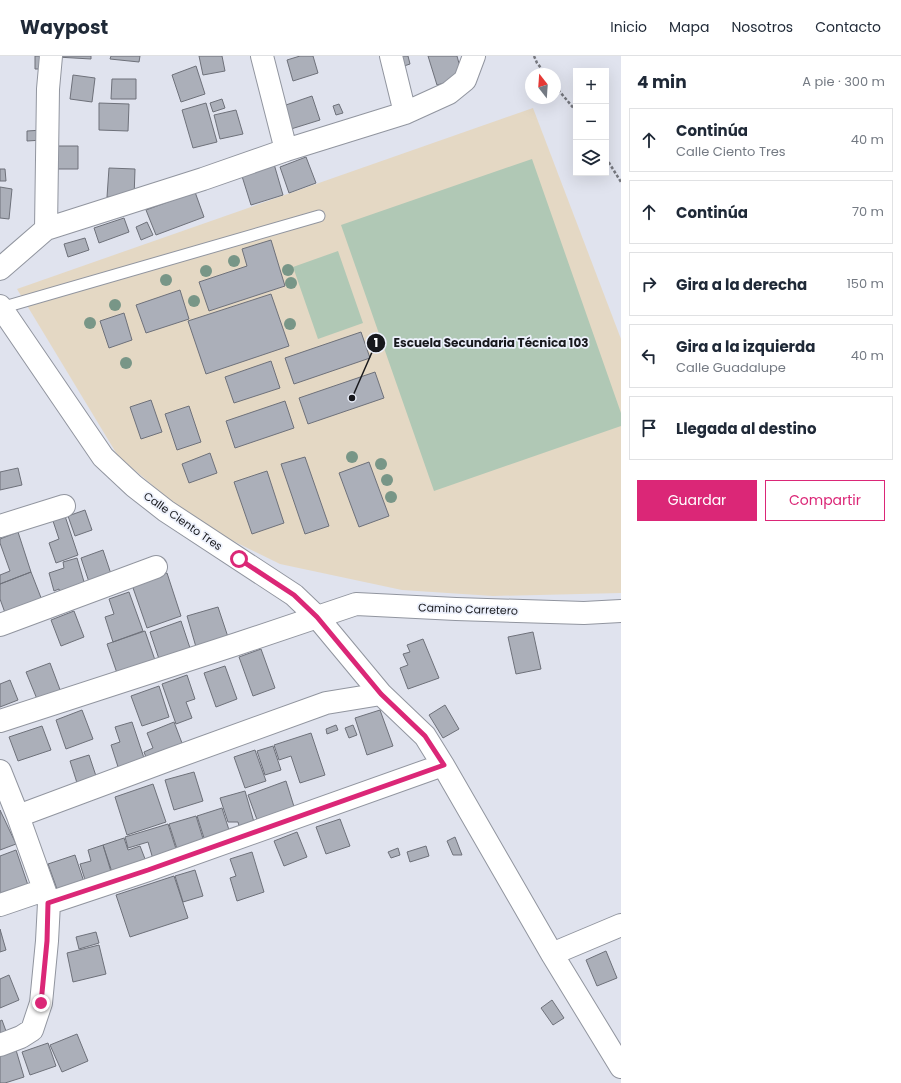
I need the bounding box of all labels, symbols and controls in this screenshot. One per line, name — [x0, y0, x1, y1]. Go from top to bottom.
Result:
text: Waypost — [20, 14, 108, 41]
text: Inicio — [610, 17, 647, 37]
text: Mapa — [669, 17, 710, 37]
text: Nosotros — [732, 17, 793, 37]
text: Contacto — [815, 17, 881, 37]
north arrow — [525, 68, 561, 104]
map controls — [573, 68, 609, 176]
button: + — [573, 68, 609, 104]
text: 4 min — [637, 70, 687, 94]
text: A pie · 300 m — [802, 72, 885, 91]
button: − — [573, 104, 609, 140]
text: Continúa — [676, 120, 748, 141]
icon: ahead — [638, 129, 660, 151]
text: 40 m — [851, 130, 884, 149]
button: layers — [573, 140, 609, 176]
text: Calle Ciento Tres — [676, 142, 786, 161]
icon: ahead — [638, 201, 660, 223]
text: Continúa — [676, 202, 748, 223]
text: 70 m — [852, 202, 884, 221]
icon: right — [638, 273, 660, 295]
text: Gira a la derecha — [676, 274, 807, 295]
text: 150 m — [847, 274, 884, 293]
callout: Escuela Secundaria Técnica 103 — [366, 331, 597, 355]
text: 1 — [374, 334, 378, 351]
text: Escuela Secundaria Técnica 103 — [394, 334, 588, 351]
text: Gira a la izquierda — [676, 336, 815, 357]
icon: left — [638, 345, 660, 367]
text: 40 m — [851, 346, 884, 365]
text: Calle Guadalupe — [676, 358, 786, 377]
icon: arrive — [638, 417, 660, 439]
text: Llegada al destino — [676, 418, 817, 439]
button: Guardar — [637, 480, 757, 521]
button: Compartir — [765, 480, 885, 521]
street label: Calle Ciento Tres — [140, 488, 226, 554]
route start — [230, 550, 248, 568]
street label: Camino Carretero — [418, 599, 518, 619]
route end — [32, 994, 50, 1012]

